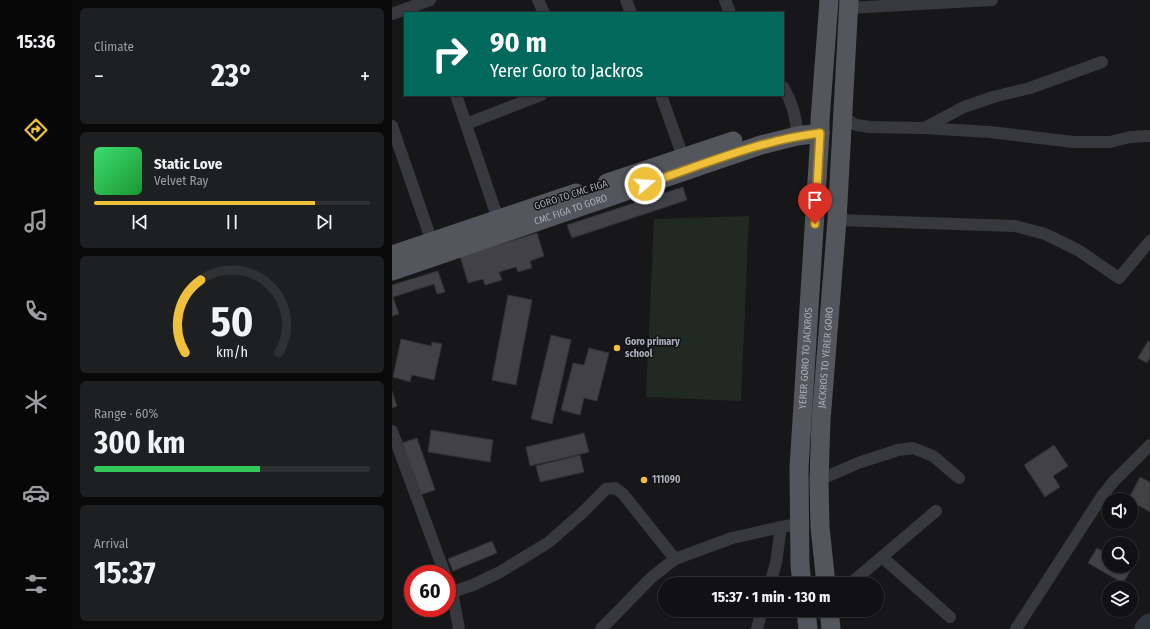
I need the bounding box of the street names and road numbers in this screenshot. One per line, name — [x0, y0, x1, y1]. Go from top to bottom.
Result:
street label: GORO TO CMC FIGA — [533, 177, 610, 213]
street label: CMC FIGA TO GORO — [533, 192, 609, 228]
street label: JACKROS TO YERER GORO — [816, 306, 836, 409]
street label: YERER GORO TO JACKROS — [797, 307, 815, 409]

